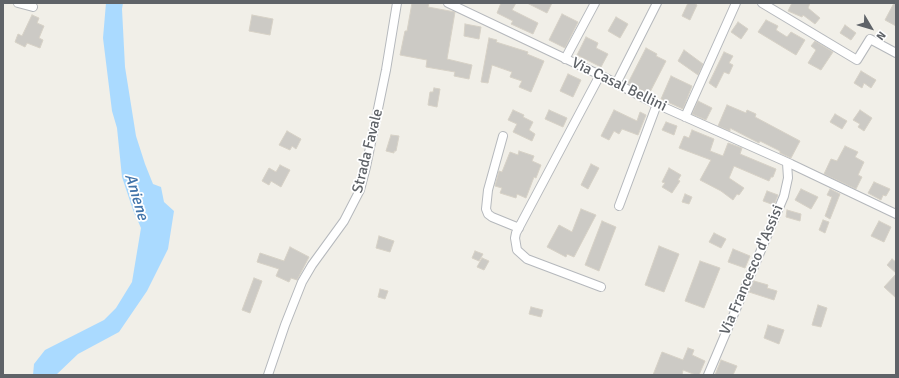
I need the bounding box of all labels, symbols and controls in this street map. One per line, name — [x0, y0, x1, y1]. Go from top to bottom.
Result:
north arrow — [851, 8, 891, 48]
text: N — [873, 29, 888, 43]
street label: Via Casal Bellini — [569, 54, 669, 116]
street label: Strada Favale — [349, 107, 387, 195]
water label: Aniene — [120, 171, 152, 223]
street label: Via Francesco d'Assisi — [716, 202, 788, 338]

